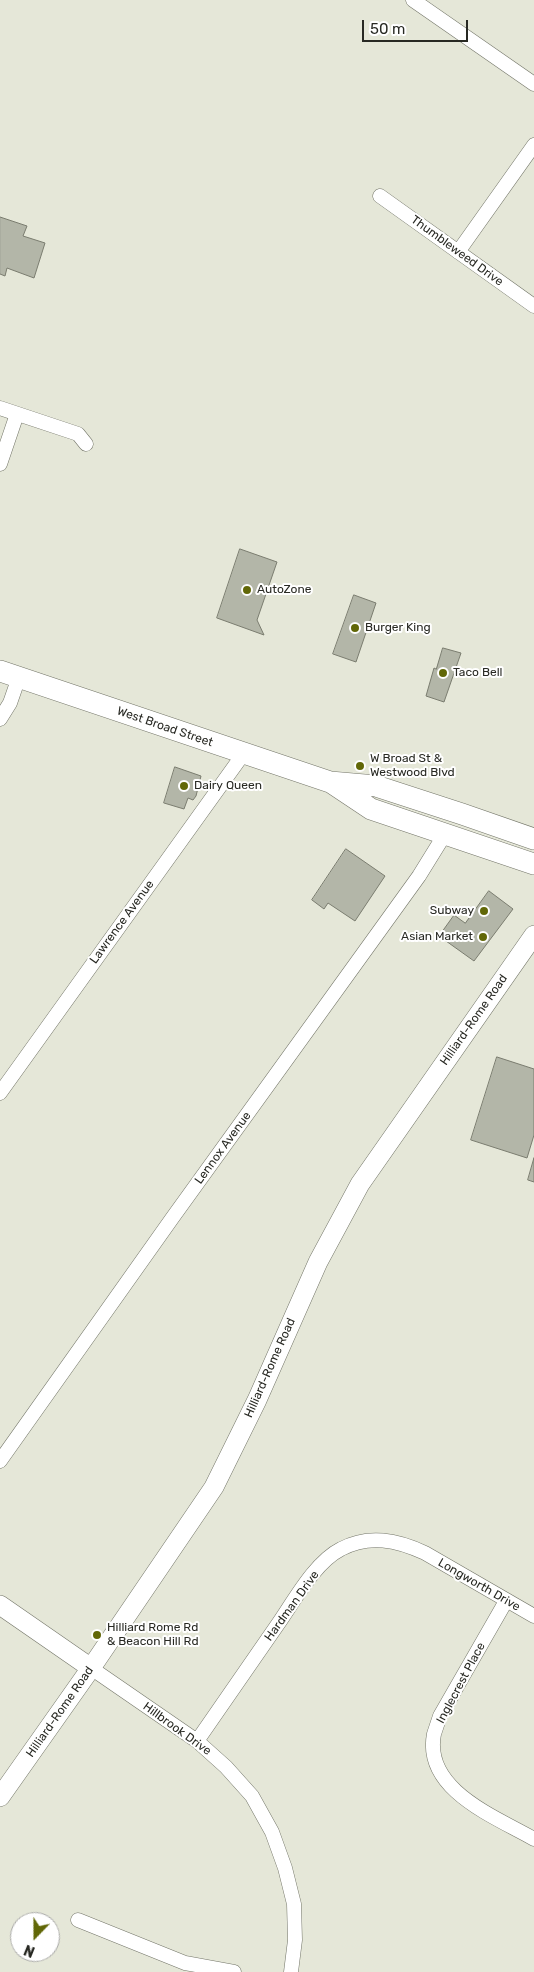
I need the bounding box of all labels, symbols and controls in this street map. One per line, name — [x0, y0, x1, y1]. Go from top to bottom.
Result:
scale bar — [364, 10, 470, 42]
text: 50 m — [370, 20, 405, 38]
street label: Thumbleweed Drive — [408, 213, 506, 289]
place label: AutoZone — [257, 583, 311, 597]
marker: AutoZone — [241, 584, 253, 596]
place label: Burger King — [365, 621, 431, 635]
marker: Burger King — [349, 622, 361, 634]
place label: Taco Bell — [453, 666, 502, 680]
marker: Taco Bell — [437, 667, 449, 679]
street label: West Broad Street — [115, 704, 215, 750]
place label: W Broad St & Westwood Blvd — [370, 752, 455, 780]
marker: W Broad St & Westwood Blvd — [354, 760, 366, 772]
place label: Dairy Queen — [194, 779, 262, 793]
marker: Dairy Queen — [178, 780, 190, 792]
street label: Lawrence Avenue — [87, 877, 157, 967]
place label: Subway — [430, 904, 474, 918]
marker: Subway — [478, 905, 490, 917]
place label: Asian Market — [401, 930, 473, 944]
marker: Asian Market — [477, 931, 489, 943]
street label: Hilliard-Rome Road — [437, 972, 511, 1068]
street label: Lennox Avenue — [192, 1109, 254, 1187]
street label: Hilliard-Rome Road — [242, 1316, 298, 1420]
street label: Longworth Drive — [435, 1556, 523, 1614]
street label: Hardman Drive — [262, 1568, 322, 1644]
place label: Hilliard Rome Rd & Beacon Hill Rd — [107, 1621, 199, 1649]
marker: Hilliard Rome Rd & Beacon Hill Rd — [91, 1629, 103, 1641]
street label: Inglecrest Place — [434, 1640, 488, 1726]
street label: Hilliard-Rome Road — [23, 1664, 97, 1760]
street label: Hillbrook Drive — [140, 1699, 214, 1759]
north arrow — [10, 1912, 60, 1962]
text: N — [22, 1941, 37, 1960]

